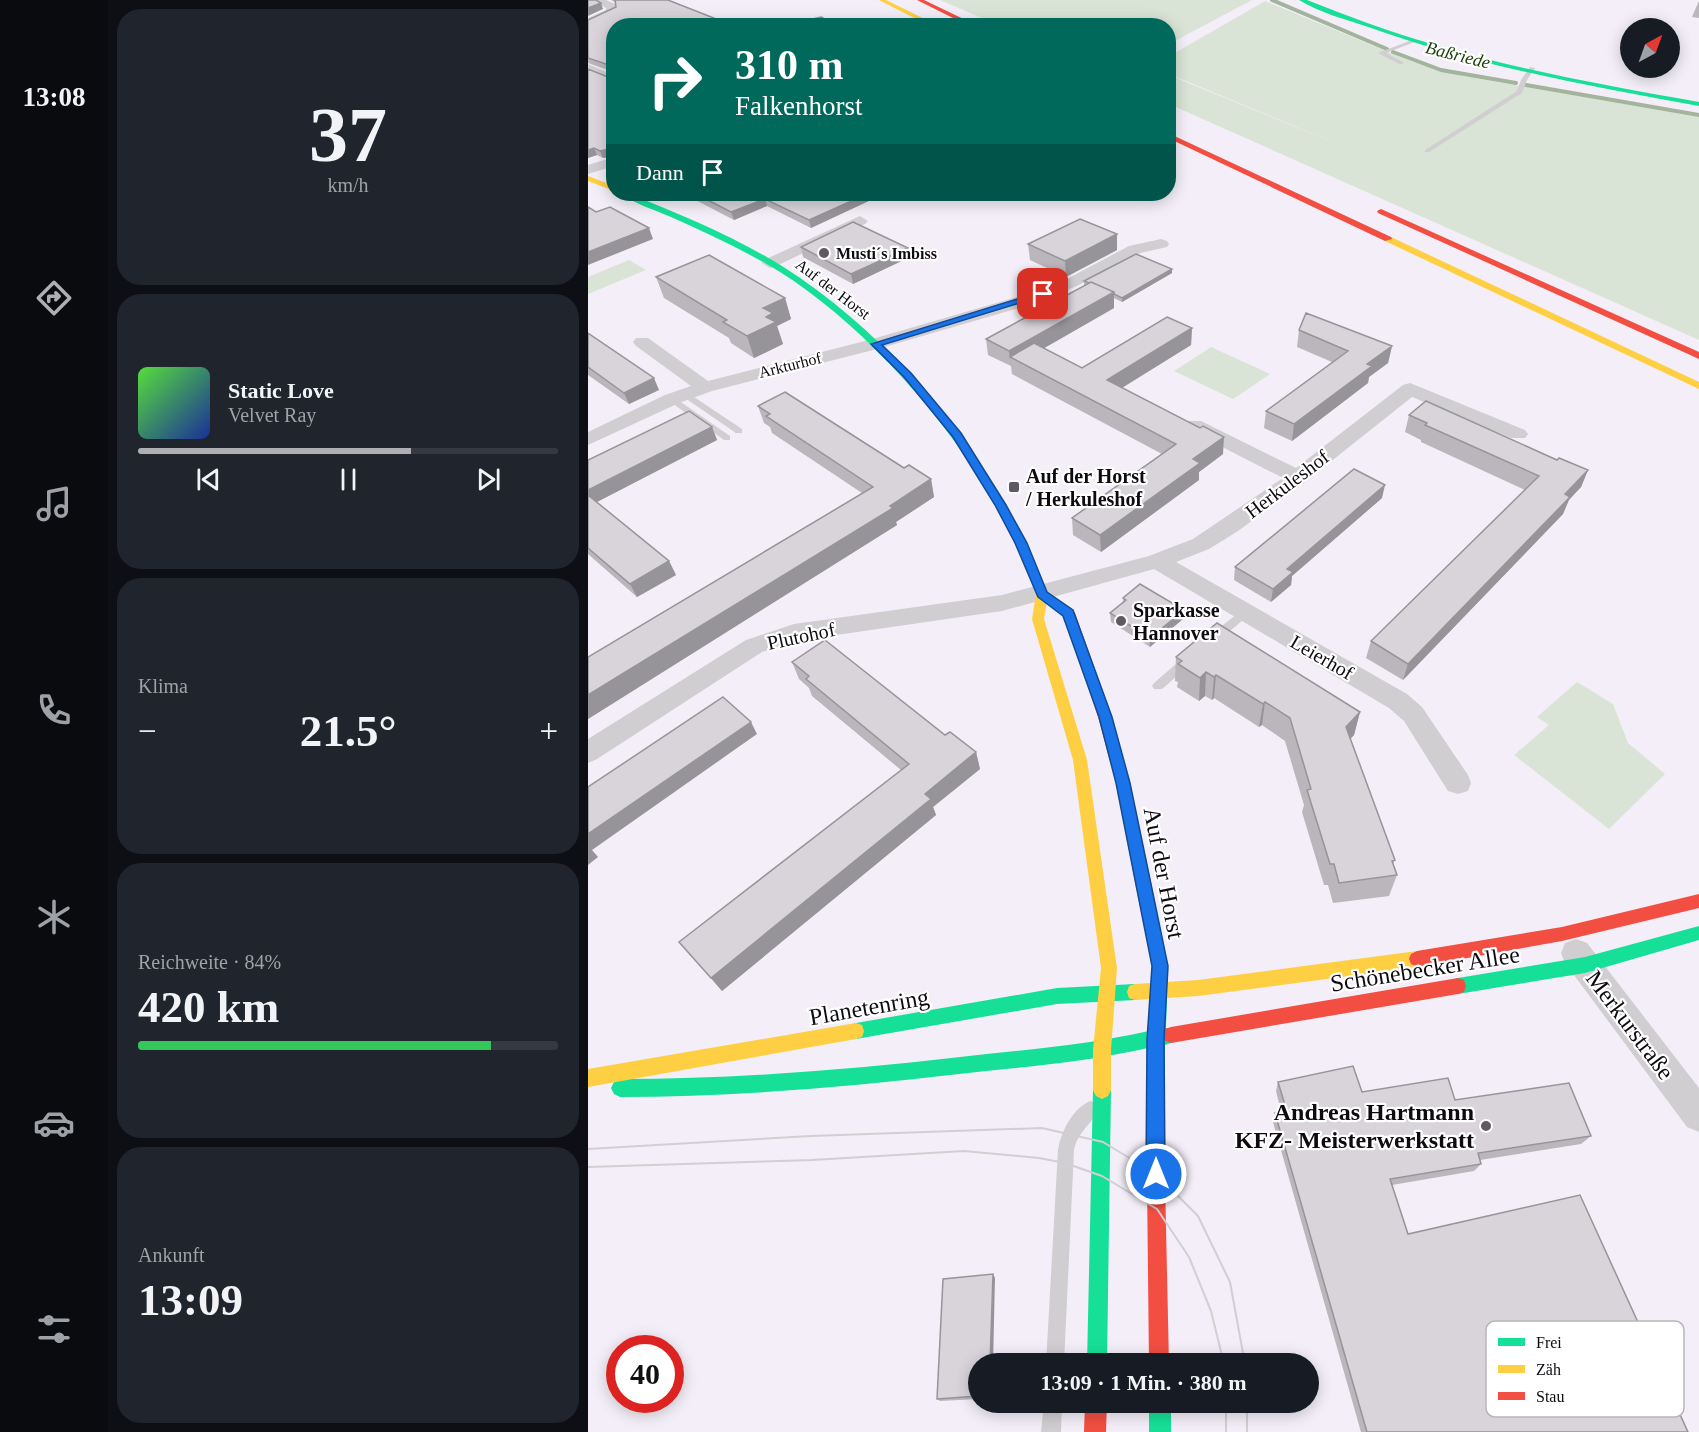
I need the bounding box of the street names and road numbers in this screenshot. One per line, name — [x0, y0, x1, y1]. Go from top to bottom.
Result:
street label: Auf der Horst — [792, 255, 874, 323]
street label: Arkturhof — [757, 349, 824, 381]
street label: Herkuleshof — [1241, 445, 1333, 523]
street label: Plutohof — [765, 618, 837, 654]
street label: Leierhof — [1287, 630, 1358, 684]
street label: Auf der Horst — [1139, 805, 1190, 941]
street label: Schönebecker Allee — [1329, 941, 1521, 997]
street label: Merkurstraße — [1581, 966, 1679, 1084]
street label: Planetenring — [807, 984, 931, 1030]

